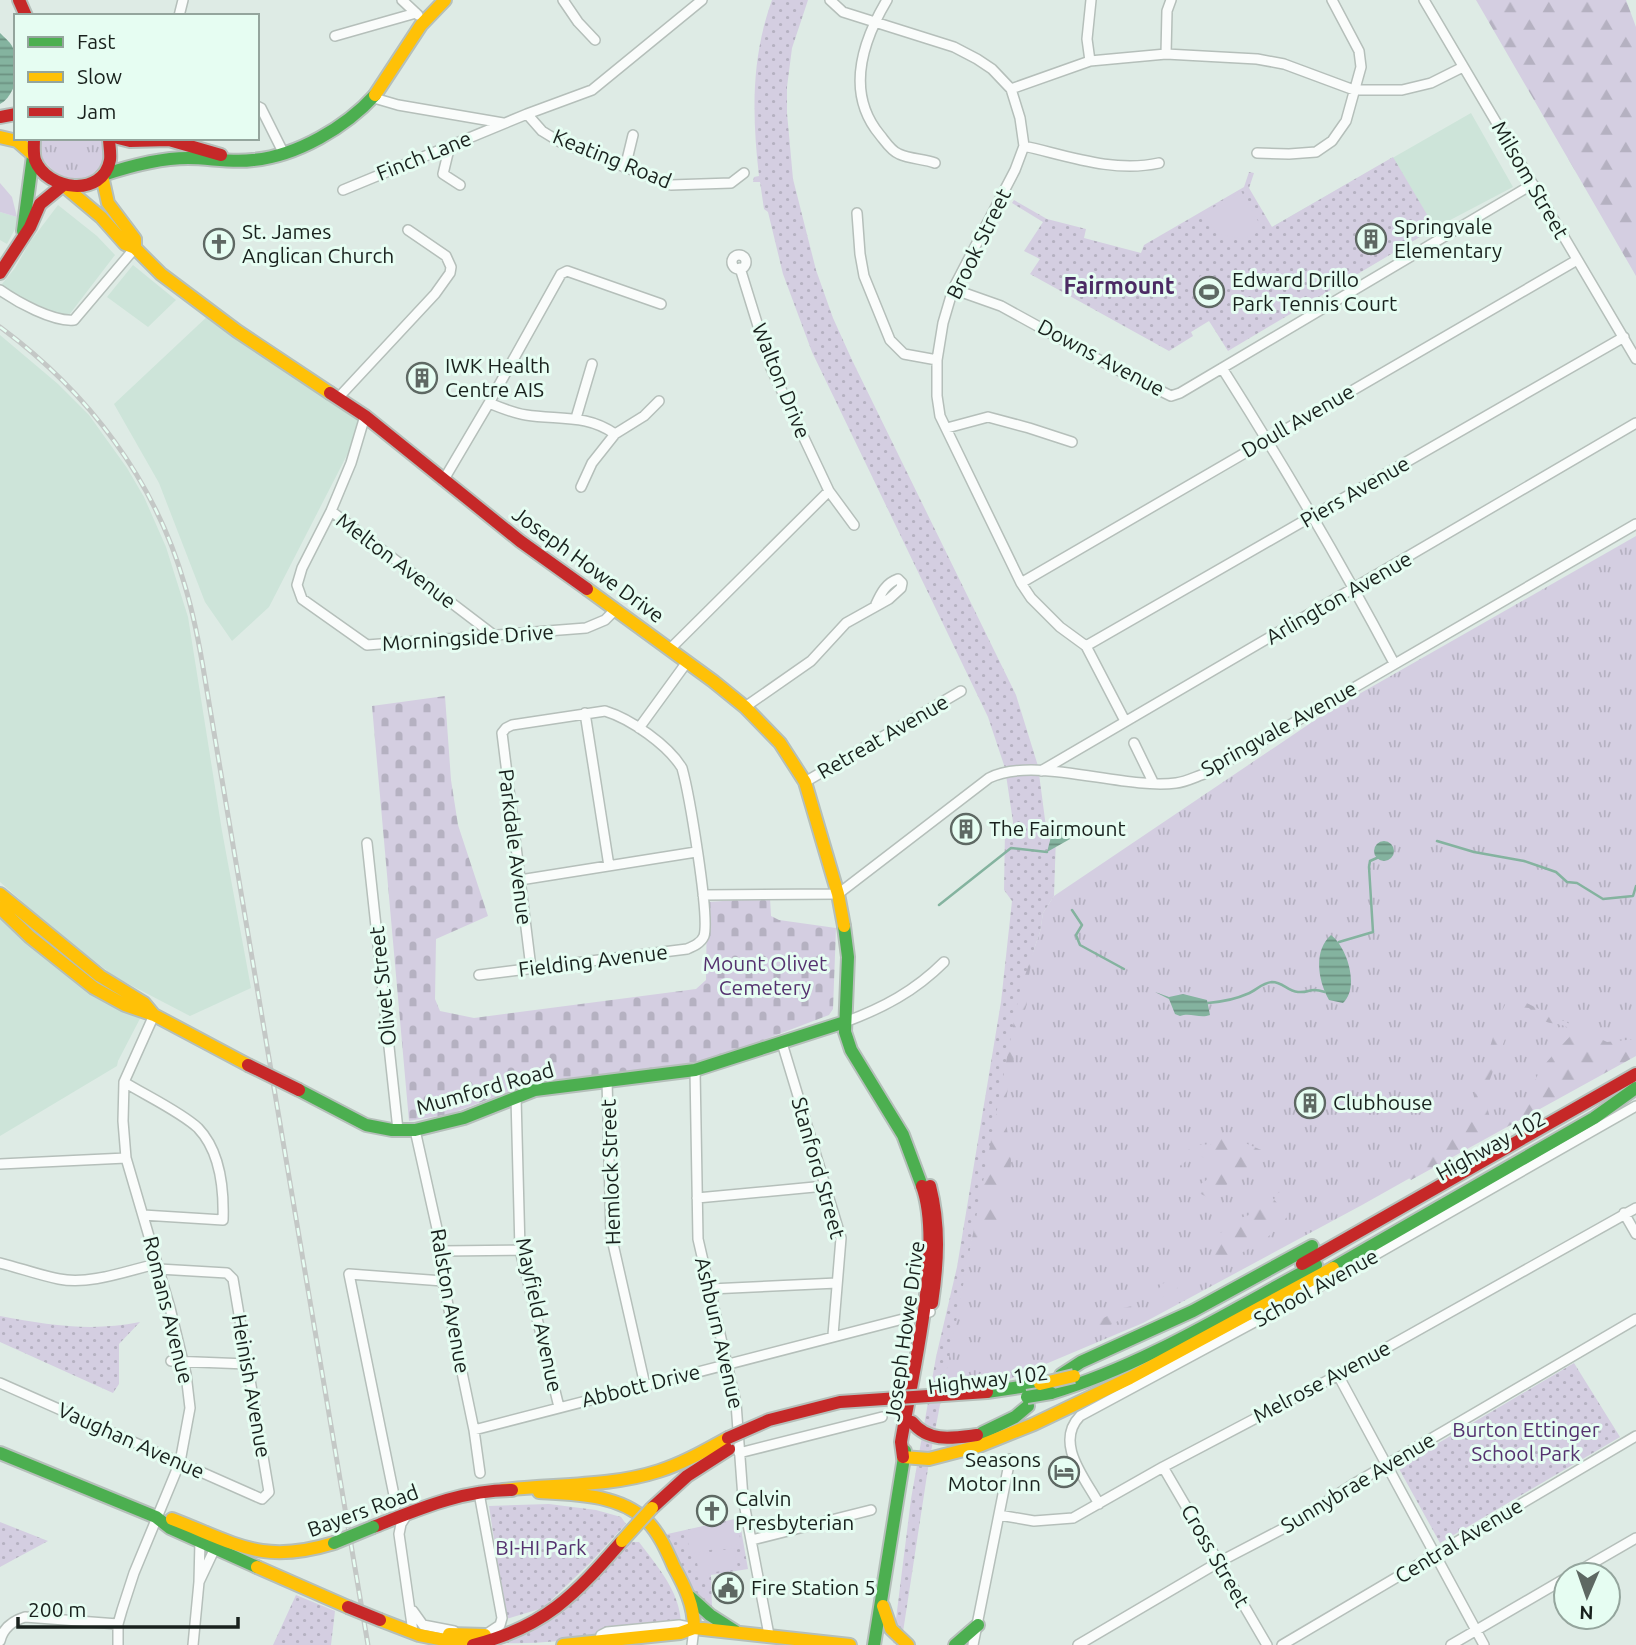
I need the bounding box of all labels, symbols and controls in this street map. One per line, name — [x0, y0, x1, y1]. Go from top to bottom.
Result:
legend — [14, 14, 259, 140]
text: Fast — [77, 29, 115, 53]
text: Slow — [77, 64, 122, 88]
text: Jam — [77, 99, 116, 123]
street label: Milsom Street — [1488, 116, 1574, 243]
street label: Keating Road — [550, 123, 675, 193]
street label: Finch Lane — [373, 125, 474, 185]
street label: Brook Street — [941, 184, 1015, 303]
place label: Springvale Elementary — [1394, 214, 1502, 262]
place label: St. James Anglican Church — [242, 219, 394, 267]
building icon: Springvale Elementary — [1354, 222, 1388, 256]
church icon: St. James Anglican Church — [202, 227, 236, 261]
place label: Edward Drillo Park Tennis Court — [1232, 267, 1397, 315]
district label: Fairmount — [1063, 273, 1175, 298]
sports icon: Edward Drillo Park Tennis Court — [1192, 275, 1226, 309]
street label: Downs Avenue — [1034, 314, 1169, 401]
street label: Walton Drive — [748, 319, 816, 442]
place label: IWK Health Centre AIS — [445, 353, 550, 401]
building icon: IWK Health Centre AIS — [405, 361, 439, 395]
street label: Doull Avenue — [1237, 378, 1358, 462]
street label: Piers Avenue — [1296, 450, 1413, 532]
street label: Joseph Howe Drive — [508, 501, 669, 627]
street label: Melton Avenue — [332, 507, 461, 613]
street label: Arlington Avenue — [1261, 546, 1416, 649]
street label: Morningside Drive — [381, 619, 555, 655]
street label: Springvale Avenue — [1197, 675, 1360, 781]
street label: Retreat Avenue — [813, 689, 952, 783]
street label: Parkdale Avenue — [495, 767, 537, 926]
building icon: The Fairmount — [949, 812, 983, 846]
place label: The Fairmount — [989, 816, 1126, 840]
street label: Olivet Street — [364, 925, 400, 1047]
street label: Fielding Avenue — [517, 939, 669, 981]
park label: Mount Olivet Cemetery — [703, 951, 827, 999]
street label: Mumford Road — [413, 1057, 556, 1119]
building icon: Clubhouse — [1293, 1086, 1327, 1120]
place label: Clubhouse — [1333, 1090, 1433, 1114]
street label: Stanford Street — [787, 1094, 851, 1241]
street label: Hemlock Street — [595, 1099, 625, 1245]
street label: Highway 102 — [1432, 1105, 1549, 1185]
street label: Ralston Avenue — [426, 1227, 476, 1375]
street label: Romans Avenue — [139, 1234, 199, 1386]
street label: Mayfield Avenue — [512, 1235, 568, 1394]
street label: Joseph Howe Drive — [879, 1239, 929, 1422]
street label: School Avenue — [1249, 1243, 1382, 1331]
street label: Ashburn Avenue — [691, 1255, 749, 1411]
street label: Heinish Avenue — [228, 1312, 276, 1459]
street label: Melrose Avenue — [1249, 1335, 1394, 1427]
street label: Abbott Drive — [579, 1359, 703, 1411]
street label: Highway 102 — [926, 1360, 1050, 1398]
street label: Vaughan Avenue — [54, 1397, 209, 1483]
park label: Burton Ettinger School Park — [1452, 1417, 1600, 1465]
street label: Sunnybrae Avenue — [1276, 1427, 1439, 1538]
place label: Seasons Motor Inn — [948, 1447, 1041, 1495]
hotel icon: Seasons Motor Inn — [1047, 1455, 1081, 1489]
street label: Bayers Road — [304, 1479, 421, 1541]
place label: Calvin Presbyterian — [735, 1486, 854, 1534]
street label: Central Avenue — [1390, 1493, 1527, 1588]
church icon: Calvin Presbyterian — [695, 1494, 729, 1528]
street label: Cross Street — [1177, 1500, 1255, 1611]
park label: BI-HI Park — [495, 1535, 587, 1559]
north arrow — [1552, 1561, 1622, 1631]
public building icon: Fire Station 5 — [711, 1571, 745, 1605]
place label: Fire Station 5 — [751, 1575, 876, 1599]
scale bar — [18, 1586, 238, 1630]
text: 200 m — [28, 1597, 86, 1621]
text: N — [1579, 1602, 1594, 1624]

